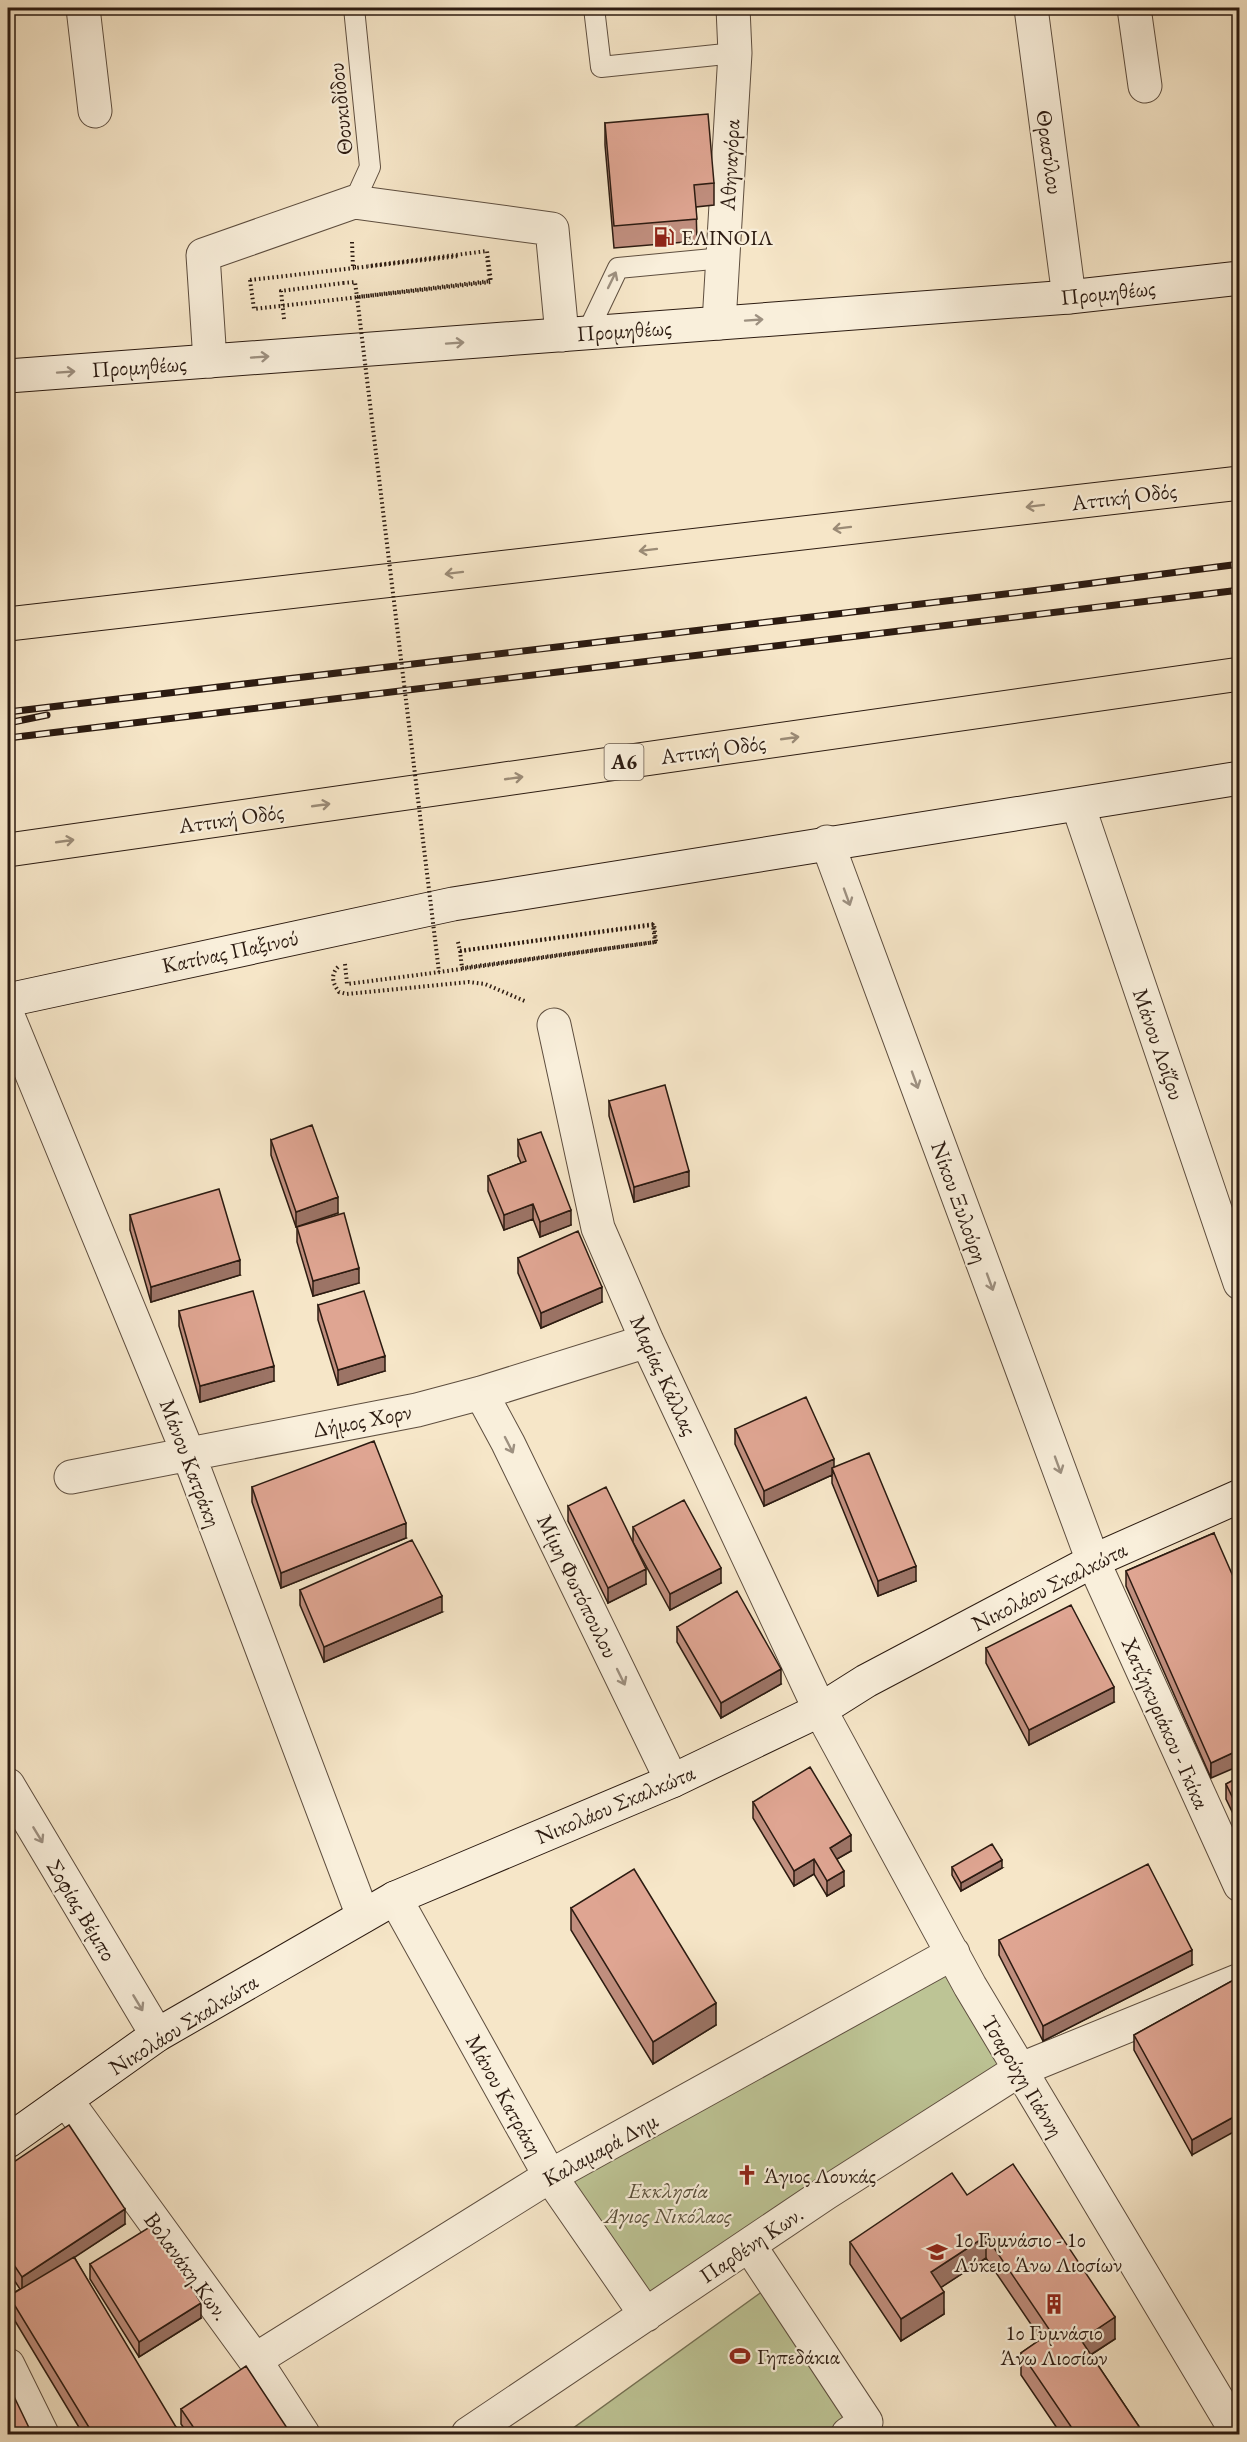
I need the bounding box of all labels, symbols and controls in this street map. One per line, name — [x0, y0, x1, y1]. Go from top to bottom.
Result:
street label: Θουκιδίδου — [321, 61, 360, 157]
street label: Θρασύλου — [1029, 108, 1070, 196]
street label: Αθηναγόρα — [713, 118, 746, 212]
place label: ΕΛΙΝΟΙΛ — [681, 223, 774, 252]
fuel station icon: ΕΛΙΝΟΙΛ — [652, 225, 676, 249]
one-way arrow — [607, 272, 619, 290]
street label: Προμηθέως — [1059, 273, 1157, 312]
street label: Προμηθέως — [576, 313, 672, 348]
one-way arrow — [743, 315, 763, 326]
one-way arrow — [444, 337, 464, 348]
street label: Προμηθέως — [91, 349, 187, 384]
one-way arrow — [250, 351, 270, 362]
one-way arrow — [55, 366, 75, 377]
street label: Αττική Οδός — [1069, 476, 1178, 517]
one-way arrow — [1026, 501, 1046, 512]
one-way arrow — [832, 523, 852, 534]
one-way arrow — [638, 545, 658, 556]
one-way arrow — [445, 567, 465, 578]
street label: Αττική Οδός — [658, 728, 767, 771]
one-way arrow — [780, 733, 800, 744]
road number: Α6 — [604, 744, 644, 780]
one-way arrow — [504, 772, 523, 783]
street label: Αττική Οδός — [176, 797, 285, 840]
one-way arrow — [310, 800, 330, 811]
one-way arrow — [55, 836, 75, 847]
one-way arrow — [842, 887, 853, 906]
street label: Κατίνας Παξινού — [159, 923, 301, 980]
street label: Μάνου Λοΐζου — [1126, 984, 1191, 1104]
one-way arrow — [910, 1070, 921, 1089]
street label: Νίκου Ξυλούρη — [924, 1137, 995, 1267]
one-way arrow — [985, 1272, 996, 1291]
street label: Μαρίας Κάλλας — [623, 1310, 704, 1440]
street label: Μάνου Κατράκη — [153, 1395, 228, 1531]
street label: Δήμος Χορν — [310, 1397, 414, 1444]
one-way arrow — [504, 1435, 515, 1453]
one-way arrow — [1053, 1455, 1064, 1474]
street label: Μίμη Φωτόπουλου — [530, 1510, 625, 1663]
street label: Νικολάου Σκαλκώτα — [967, 1534, 1133, 1638]
street label: Χατζηκυριάκου - Γκίκα — [1114, 1632, 1217, 1814]
one-way arrow — [616, 1667, 628, 1685]
street label: Νικολάου Σκαλκώτα — [531, 1757, 700, 1851]
one-way arrow — [32, 1826, 44, 1843]
street label: Σοφίας Βέμπο — [40, 1854, 123, 1966]
street label: Νικολάου Σκαλκώτα — [103, 1966, 264, 2082]
one-way arrow — [132, 1994, 144, 2011]
street label: Τσαρούχη Γιάννη — [975, 2010, 1070, 2143]
street label: Μάνου Κατράκη — [459, 2029, 550, 2161]
street label: Καλαμαρά Δημ — [537, 2106, 663, 2193]
place label: Άγιος Λουκάς — [763, 2161, 876, 2190]
church icon: Άγιος Λουκάς — [735, 2163, 759, 2187]
park label: Εκκλησία Άγιος Νικόλαος — [602, 2176, 732, 2230]
street label: Παρθένη Κων. — [694, 2199, 809, 2290]
street label: Βολανάκη Κων. — [138, 2206, 236, 2326]
place label: 1ο Γυμνάσιο - 1ο Λύκειο Άνω Λιοσίων — [953, 2225, 1122, 2279]
school or university icon: 1ο Γυμνάσιο - 1ο Λύκειο Άνω Λιοσίων — [925, 2240, 949, 2264]
building icon: 1ο Γυμνάσιο Άνω Λιοσίων — [1042, 2292, 1066, 2316]
place label: 1ο Γυμνάσιο Άνω Λιοσίων — [999, 2318, 1108, 2372]
place label: Γηπεδάκια — [757, 2342, 841, 2371]
sports icon: Γηπεδάκια — [728, 2344, 752, 2368]

